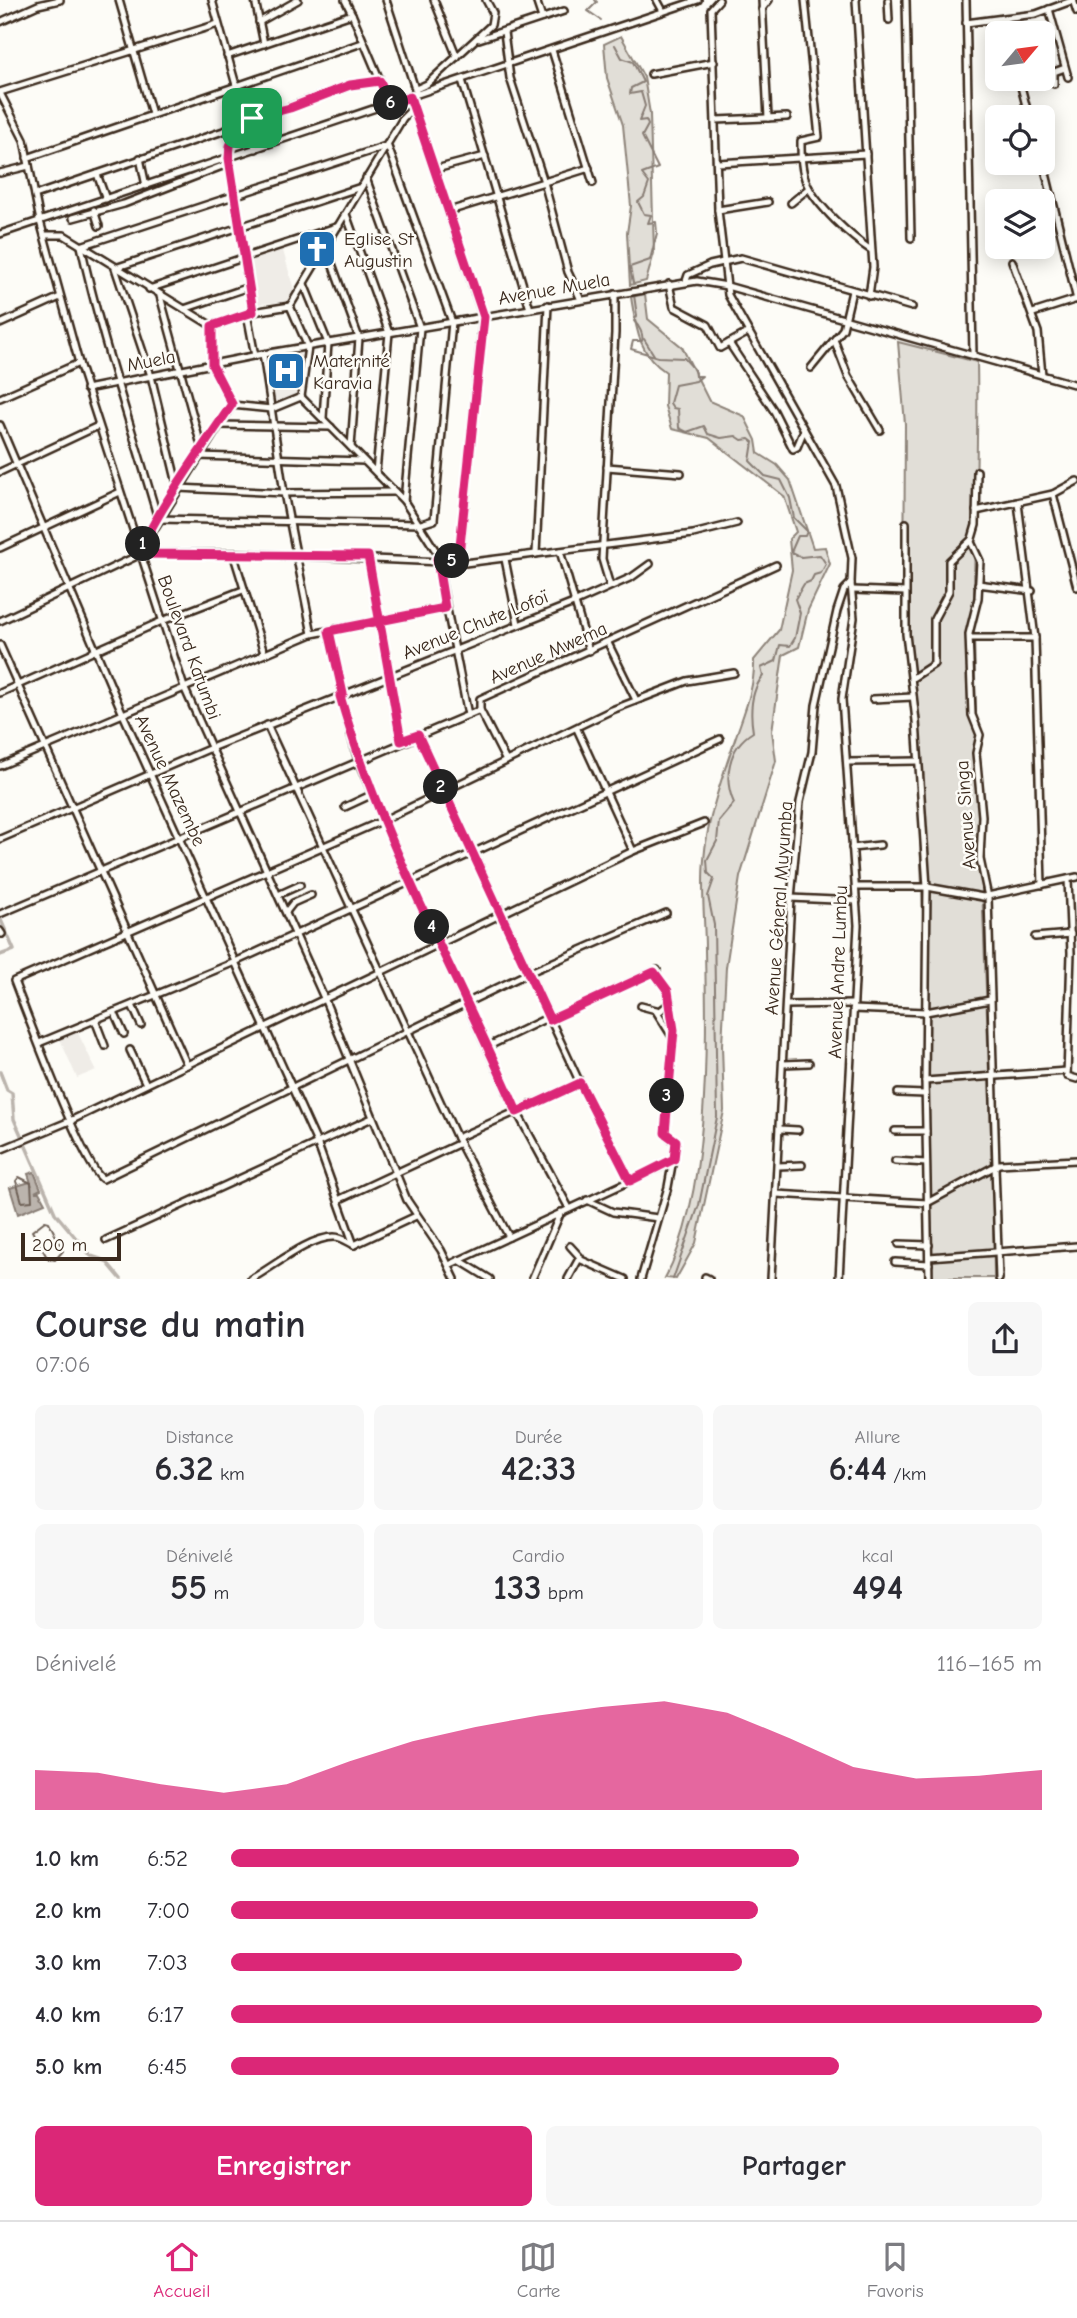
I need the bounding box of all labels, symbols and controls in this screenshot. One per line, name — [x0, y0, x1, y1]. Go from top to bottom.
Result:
north arrow — [985, 21, 1055, 91]
map controls — [985, 21, 1055, 259]
pin: 6 — [374, 86, 408, 120]
pin — [222, 88, 282, 148]
text: 6 — [386, 91, 395, 113]
icon: arrive — [233, 99, 271, 137]
button: locate — [985, 105, 1055, 175]
button: layers — [985, 189, 1055, 259]
church icon: Eglise St Augustin — [296, 228, 338, 270]
place label: Eglise St Augustin — [344, 228, 414, 272]
street label: Avenue Muela — [496, 268, 612, 310]
street label: Muela — [125, 345, 177, 376]
hospital icon: Maternité Karavia — [265, 350, 307, 392]
place label: Maternité Karavia — [313, 350, 390, 394]
pin: 1 — [125, 526, 160, 562]
text: 1 — [139, 532, 146, 554]
pin: 5 — [434, 544, 470, 578]
text: 5 — [446, 549, 457, 571]
street label: Boulevard Katumbi — [153, 572, 225, 722]
street label: Avenue Chute Lofoï — [399, 585, 552, 664]
street label: Avenue Mwema — [486, 617, 611, 689]
street label: Avenue Mazembe — [130, 711, 210, 850]
street label: Avenue Singa — [951, 760, 981, 870]
pin: 2 — [424, 770, 458, 804]
text: 2 — [436, 775, 445, 797]
street label: Avenue Géneral Muyumba — [761, 800, 797, 1016]
street label: Avenue Andre Lumbu — [824, 885, 852, 1059]
pin: 4 — [414, 909, 450, 944]
text: 4 — [427, 915, 436, 937]
pin: 3 — [650, 1078, 684, 1114]
text: 3 — [662, 1084, 671, 1106]
scale bar — [21, 1230, 121, 1261]
text: 200 m — [32, 1234, 87, 1256]
button: share — [968, 1302, 1042, 1376]
text: Course du matin — [35, 1303, 306, 1347]
text: 07:06 — [35, 1351, 91, 1378]
text: Distance — [165, 1426, 234, 1448]
text: Durée — [515, 1426, 562, 1448]
text: Allure — [855, 1426, 900, 1448]
text: 6.32 — [154, 1448, 214, 1489]
text: 42:33 — [501, 1448, 576, 1489]
text: 6:44 — [829, 1448, 887, 1489]
text: km — [214, 1463, 245, 1485]
text: /km — [887, 1463, 926, 1485]
text: Dénivelé — [166, 1545, 233, 1567]
text: Cardio — [512, 1545, 565, 1567]
text: kcal — [862, 1545, 893, 1567]
text: 55 — [170, 1567, 207, 1608]
text: 133 — [493, 1567, 541, 1608]
text: 494 — [852, 1567, 903, 1608]
text: m — [207, 1582, 229, 1604]
text: bpm — [541, 1582, 584, 1604]
text: Dénivelé — [35, 1650, 116, 1677]
text: 116–165 m — [937, 1650, 1042, 1677]
text: 1.0 km — [35, 1845, 99, 1872]
text: 6:52 — [147, 1845, 188, 1872]
text: 2.0 km — [35, 1897, 101, 1924]
text: 7:00 — [147, 1897, 190, 1924]
text: 3.0 km — [35, 1949, 101, 1976]
text: 7:03 — [147, 1949, 188, 1976]
text: 4.0 km — [35, 2001, 101, 2028]
text: 6:17 — [147, 2001, 184, 2028]
text: 5.0 km — [35, 2053, 102, 2080]
text: 6:45 — [147, 2053, 187, 2080]
button: Enregistrer — [35, 2126, 532, 2206]
button: Partager — [546, 2126, 1042, 2206]
tab: Accueil — [153, 2238, 210, 2302]
tab: Carte — [517, 2238, 560, 2302]
tab: Favoris — [867, 2238, 924, 2302]

